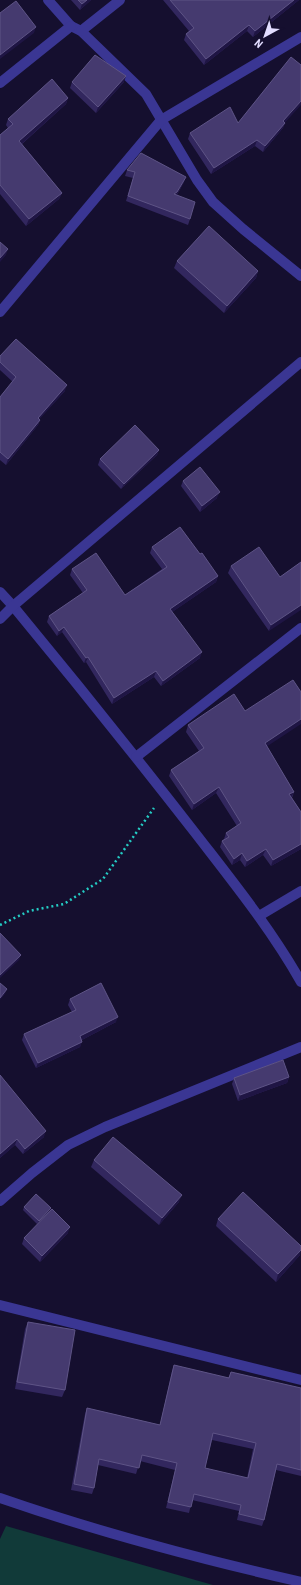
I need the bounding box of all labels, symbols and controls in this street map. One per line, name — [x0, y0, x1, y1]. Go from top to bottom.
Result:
north arrow — [245, 16, 285, 56]
text: N — [252, 36, 266, 50]

